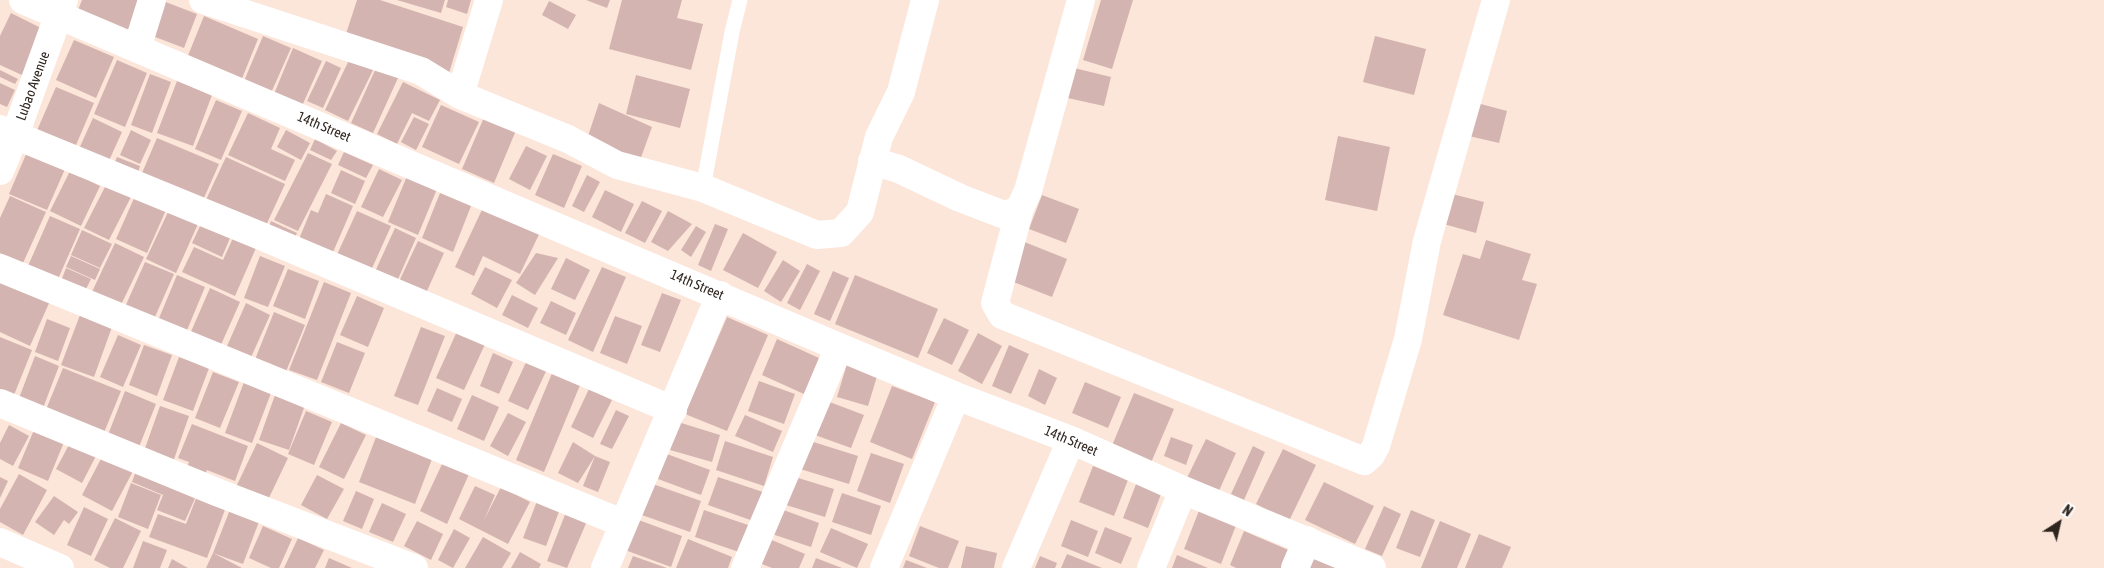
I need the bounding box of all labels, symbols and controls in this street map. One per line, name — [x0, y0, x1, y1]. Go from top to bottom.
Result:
street label: Lubao Avenue — [13, 49, 53, 123]
street label: 14th Street — [295, 108, 353, 146]
street label: 14th Street — [668, 266, 726, 304]
street label: 14th Street — [1042, 422, 1100, 460]
north arrow — [2034, 498, 2084, 548]
text: N — [2060, 502, 2076, 520]

